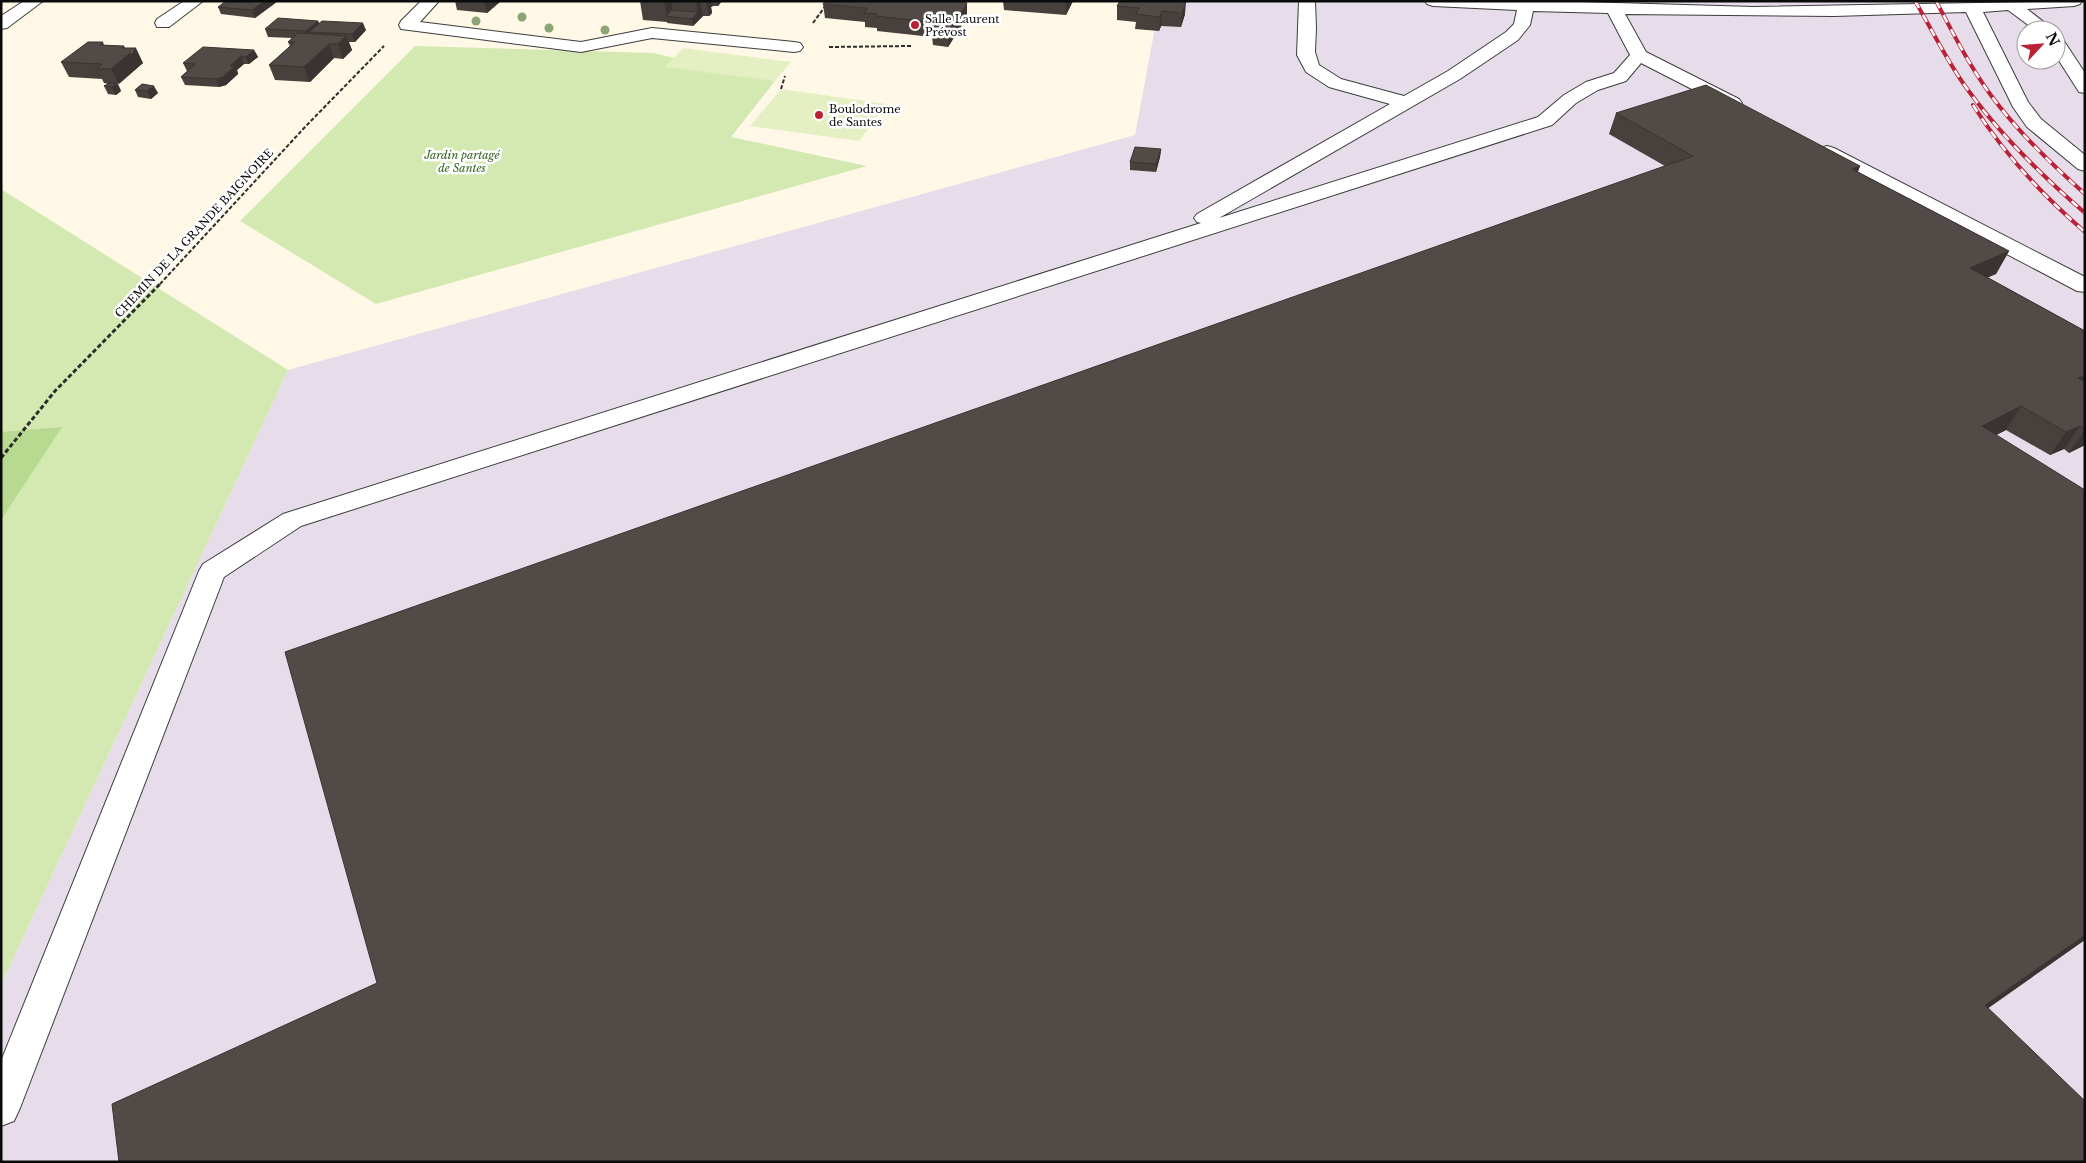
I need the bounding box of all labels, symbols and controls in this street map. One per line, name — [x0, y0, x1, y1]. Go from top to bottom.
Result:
place label: Salle Laurent Prévost — [925, 12, 1000, 39]
marker: Salle Laurent Prévost — [909, 19, 921, 31]
north arrow — [2016, 20, 2066, 70]
text: N — [2042, 29, 2064, 49]
place label: Boulodrome de Santes — [829, 102, 901, 129]
marker: Boulodrome de Santes — [813, 109, 825, 121]
street label: CHEMIN DE LA GRANDE BAIGNOIRE — [112, 146, 276, 320]
park label: Jardin partagé de Santes — [423, 148, 501, 175]

